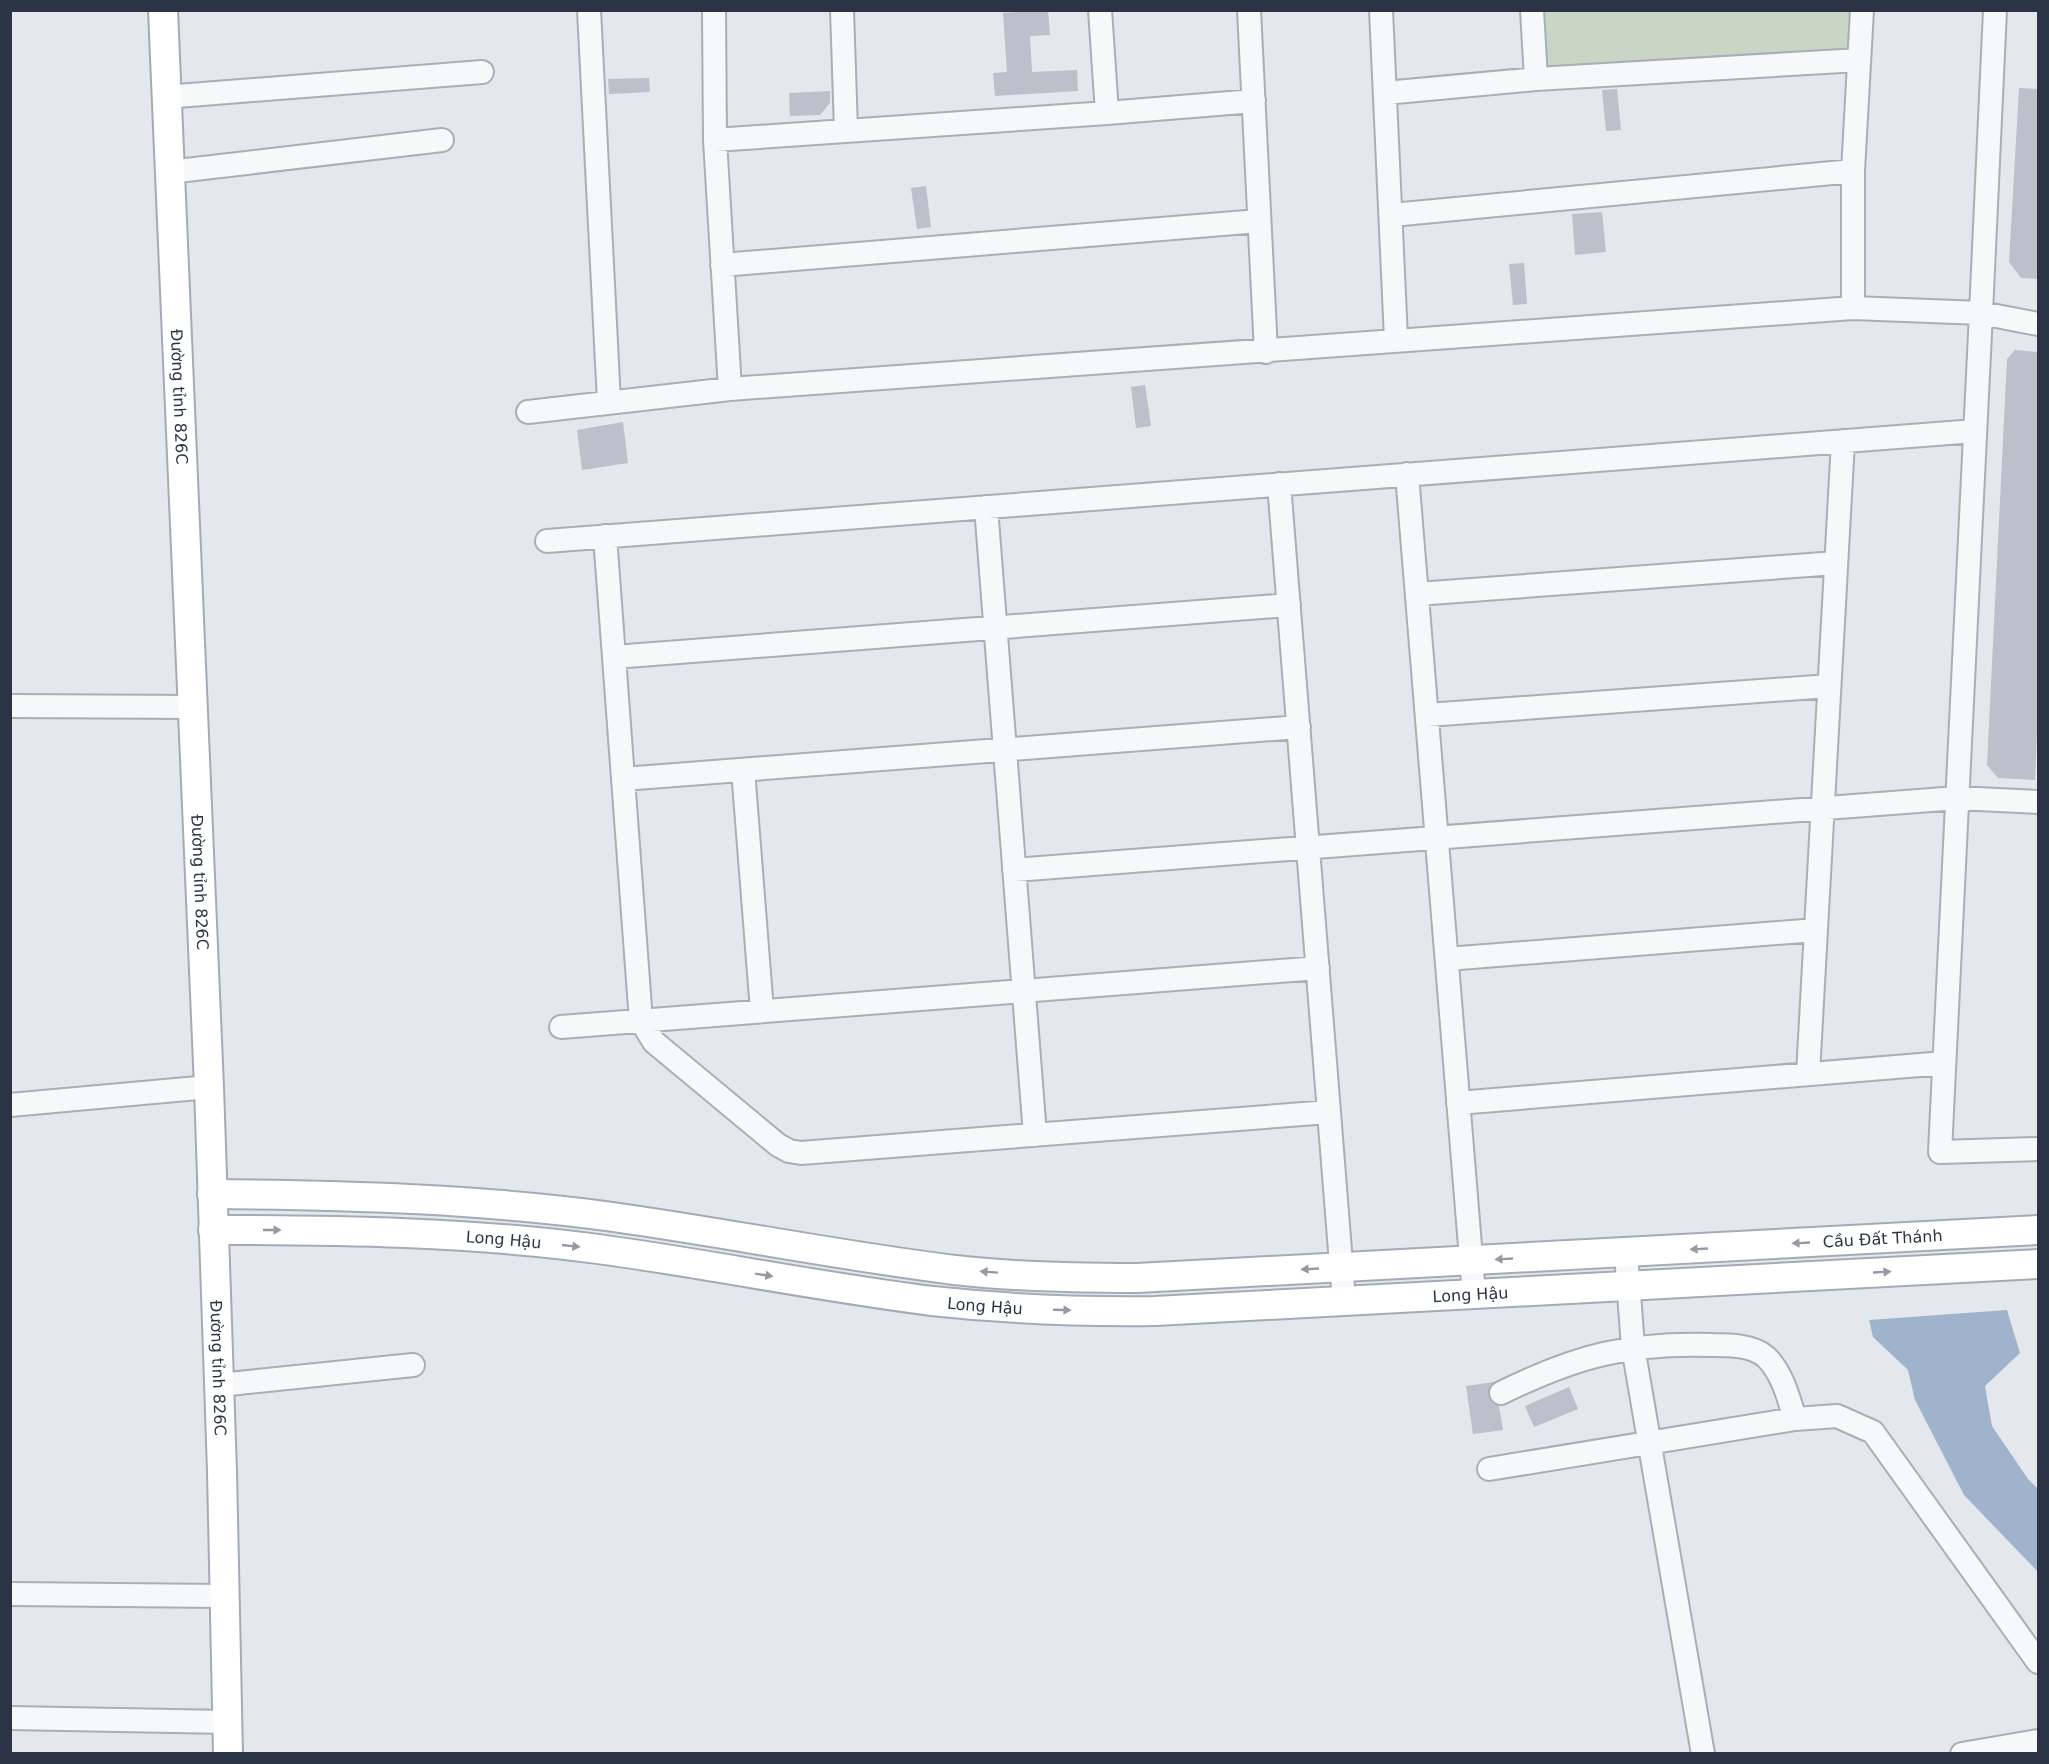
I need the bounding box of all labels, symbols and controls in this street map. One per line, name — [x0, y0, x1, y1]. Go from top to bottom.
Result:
street label: Đường tỉnh 826C — [167, 329, 192, 465]
street label: Đường tỉnh 826C — [188, 814, 213, 950]
one-way arrow — [262, 1225, 281, 1235]
street label: Cầu Đất Thánh — [1822, 1226, 1943, 1251]
street label: Long Hậu — [465, 1227, 542, 1252]
one-way arrow — [1792, 1239, 1811, 1248]
one-way arrow — [562, 1241, 581, 1251]
one-way arrow — [1689, 1244, 1708, 1253]
one-way arrow — [1495, 1254, 1514, 1263]
one-way arrow — [1300, 1265, 1319, 1274]
one-way arrow — [979, 1267, 998, 1277]
one-way arrow — [1872, 1268, 1891, 1277]
one-way arrow — [755, 1270, 774, 1279]
street label: Long Hậu — [1432, 1283, 1509, 1306]
street label: Long Hậu — [946, 1293, 1023, 1318]
street label: Đường tỉnh 826C — [207, 1300, 230, 1436]
one-way arrow — [1052, 1306, 1071, 1315]

